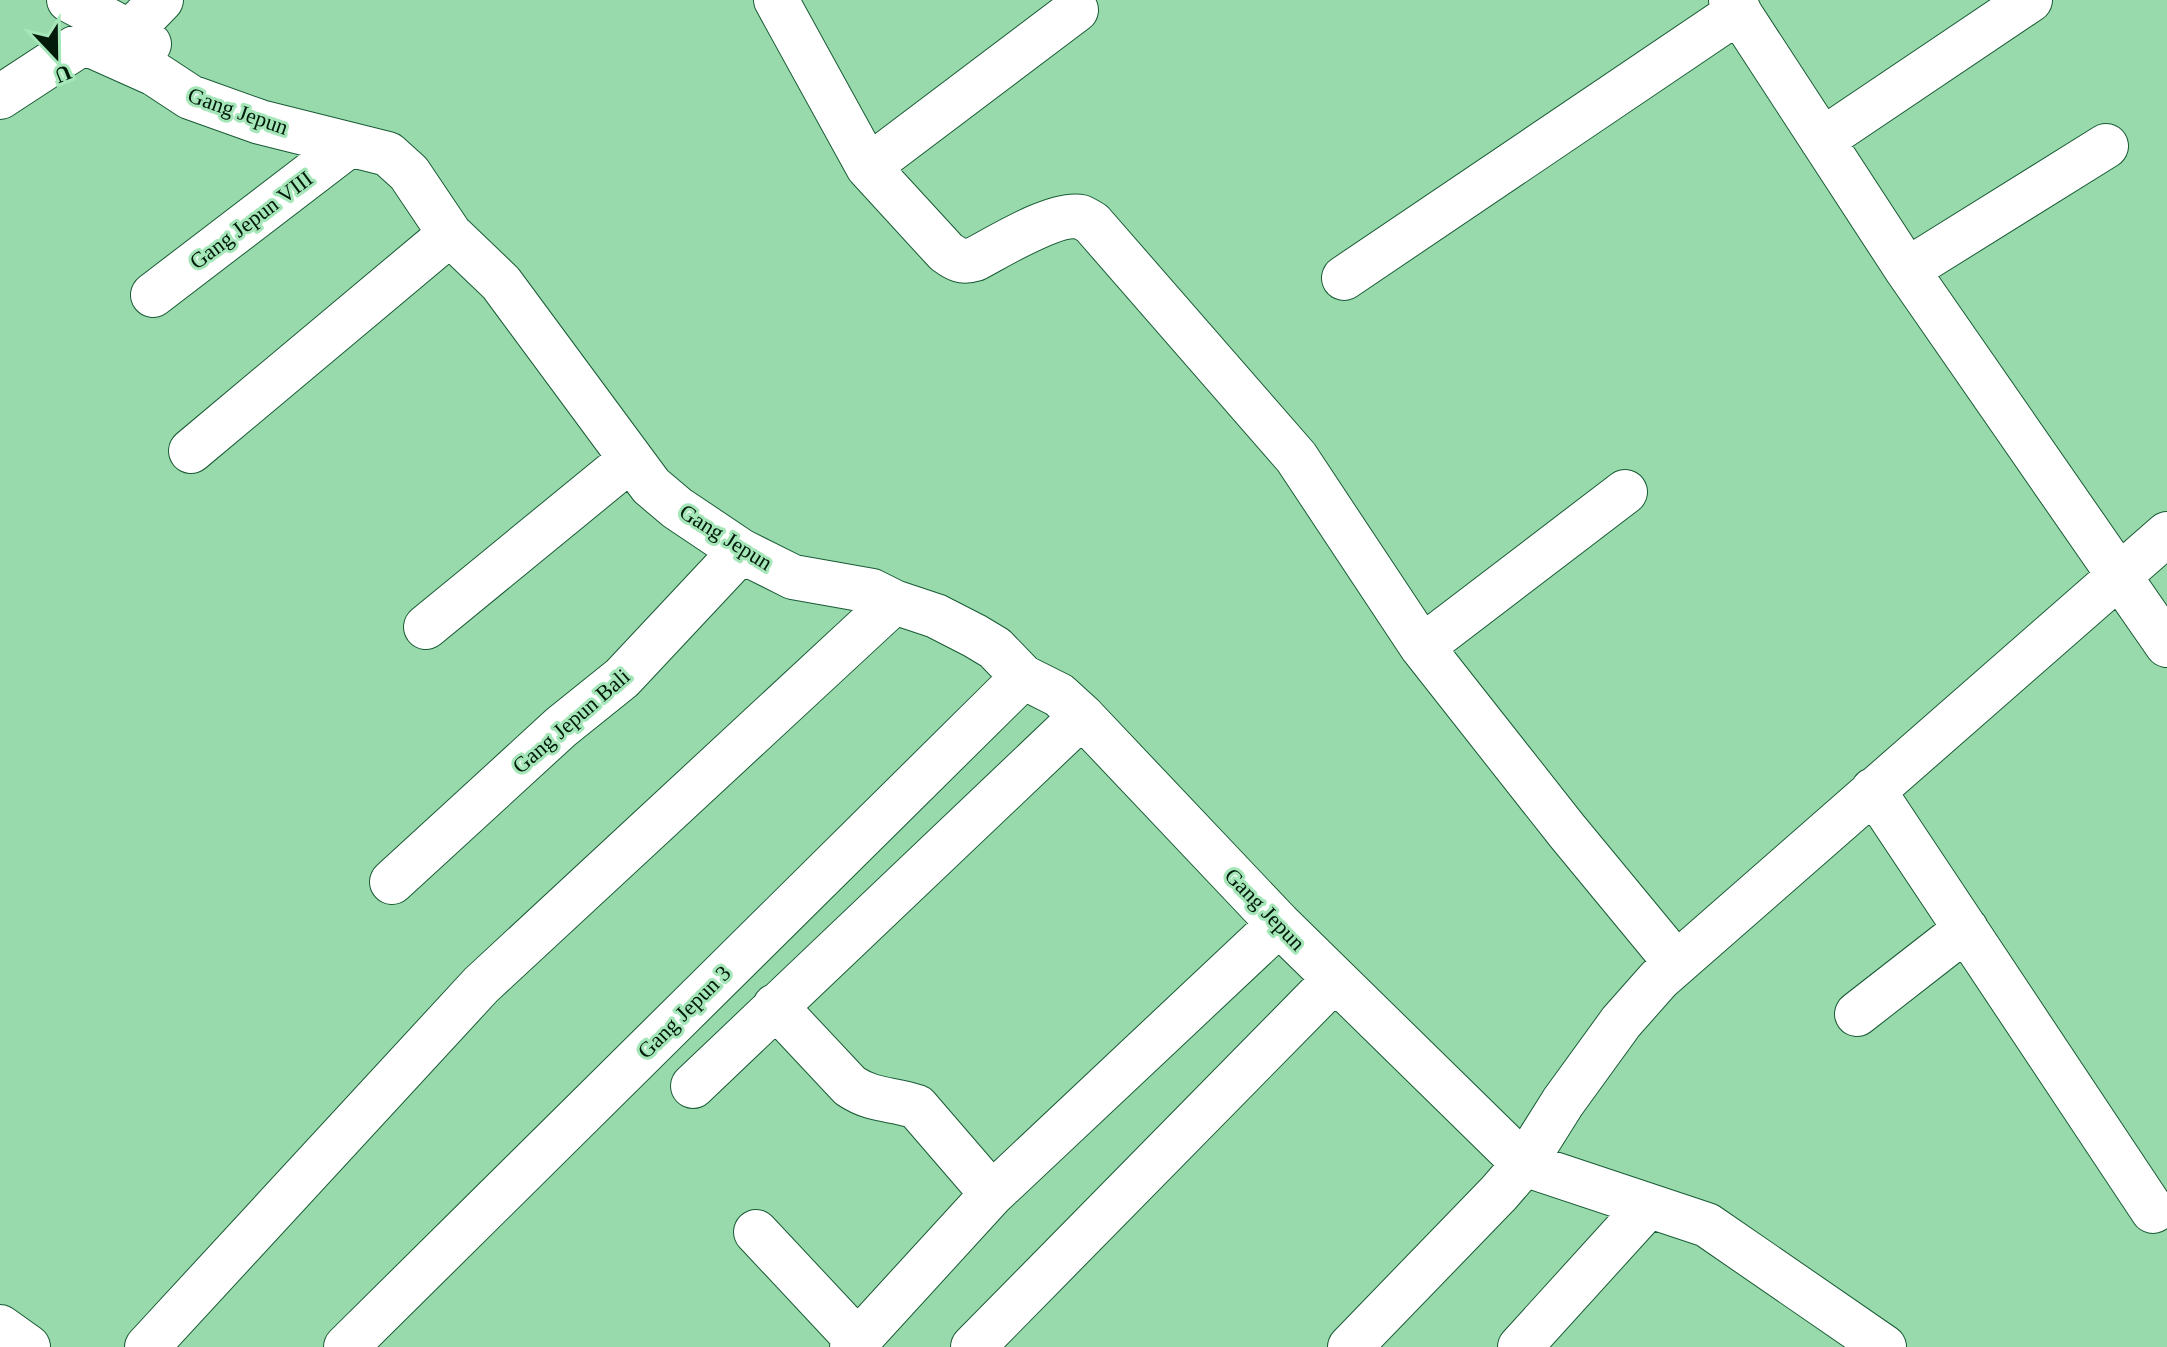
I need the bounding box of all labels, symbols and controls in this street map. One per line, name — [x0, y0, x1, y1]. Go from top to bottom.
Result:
north arrow — [16, 16, 96, 96]
text: U — [51, 60, 75, 89]
street label: Gang Jepun — [185, 82, 291, 140]
street label: Gang Jepun VIII — [185, 166, 317, 274]
street label: Gang Jepun — [675, 499, 777, 575]
street label: Gang Jepun Bali — [507, 663, 635, 779]
street label: Gang Jepun — [1220, 863, 1310, 955]
street label: Gang Jepun 3 — [632, 960, 736, 1064]

